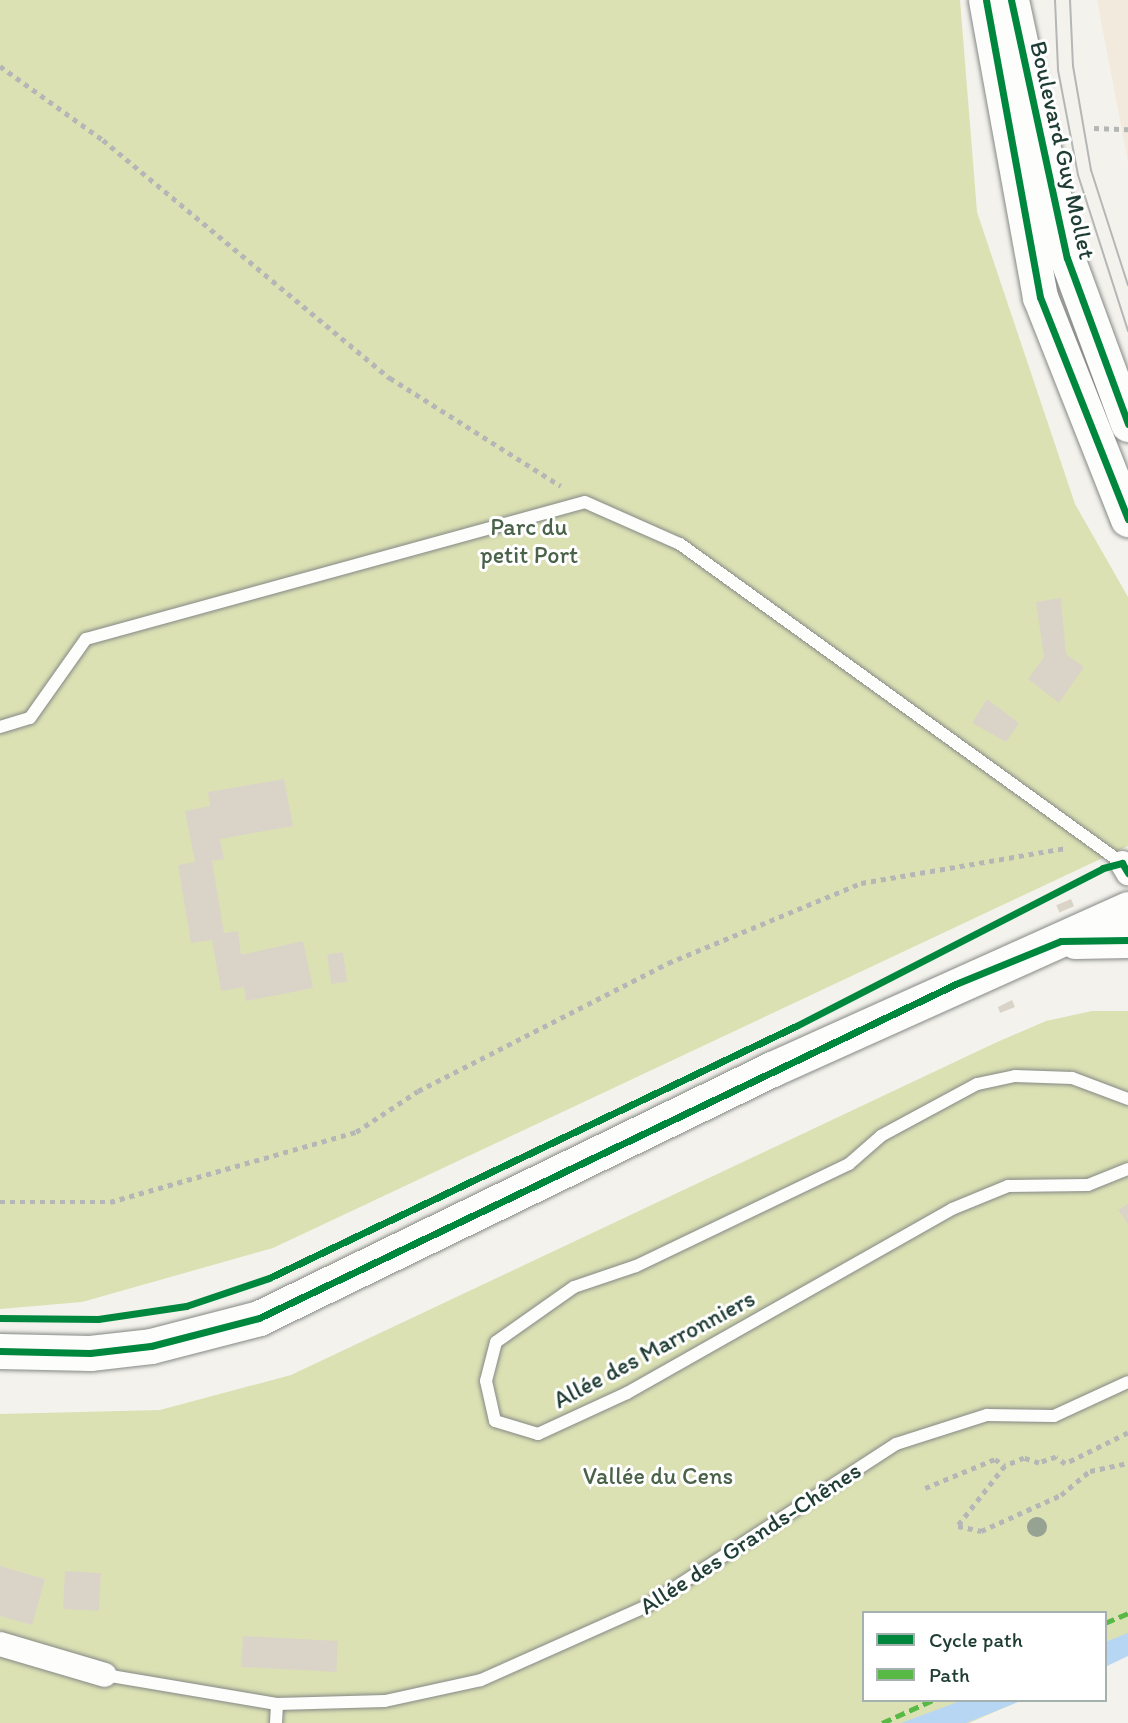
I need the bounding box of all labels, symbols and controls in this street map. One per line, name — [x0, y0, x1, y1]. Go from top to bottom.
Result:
street label: Boulevard Guy Mollet — [1024, 38, 1102, 262]
park label: Parc du petit Port — [480, 513, 578, 569]
street label: Allée des Marronniers — [548, 1284, 760, 1414]
street label: Allée des Grands-Chênes — [634, 1456, 866, 1620]
park label: Vallée du Cens — [583, 1462, 733, 1490]
legend — [862, 1611, 1107, 1702]
text: Cycle path — [929, 1627, 1023, 1652]
text: Path — [929, 1662, 970, 1687]

